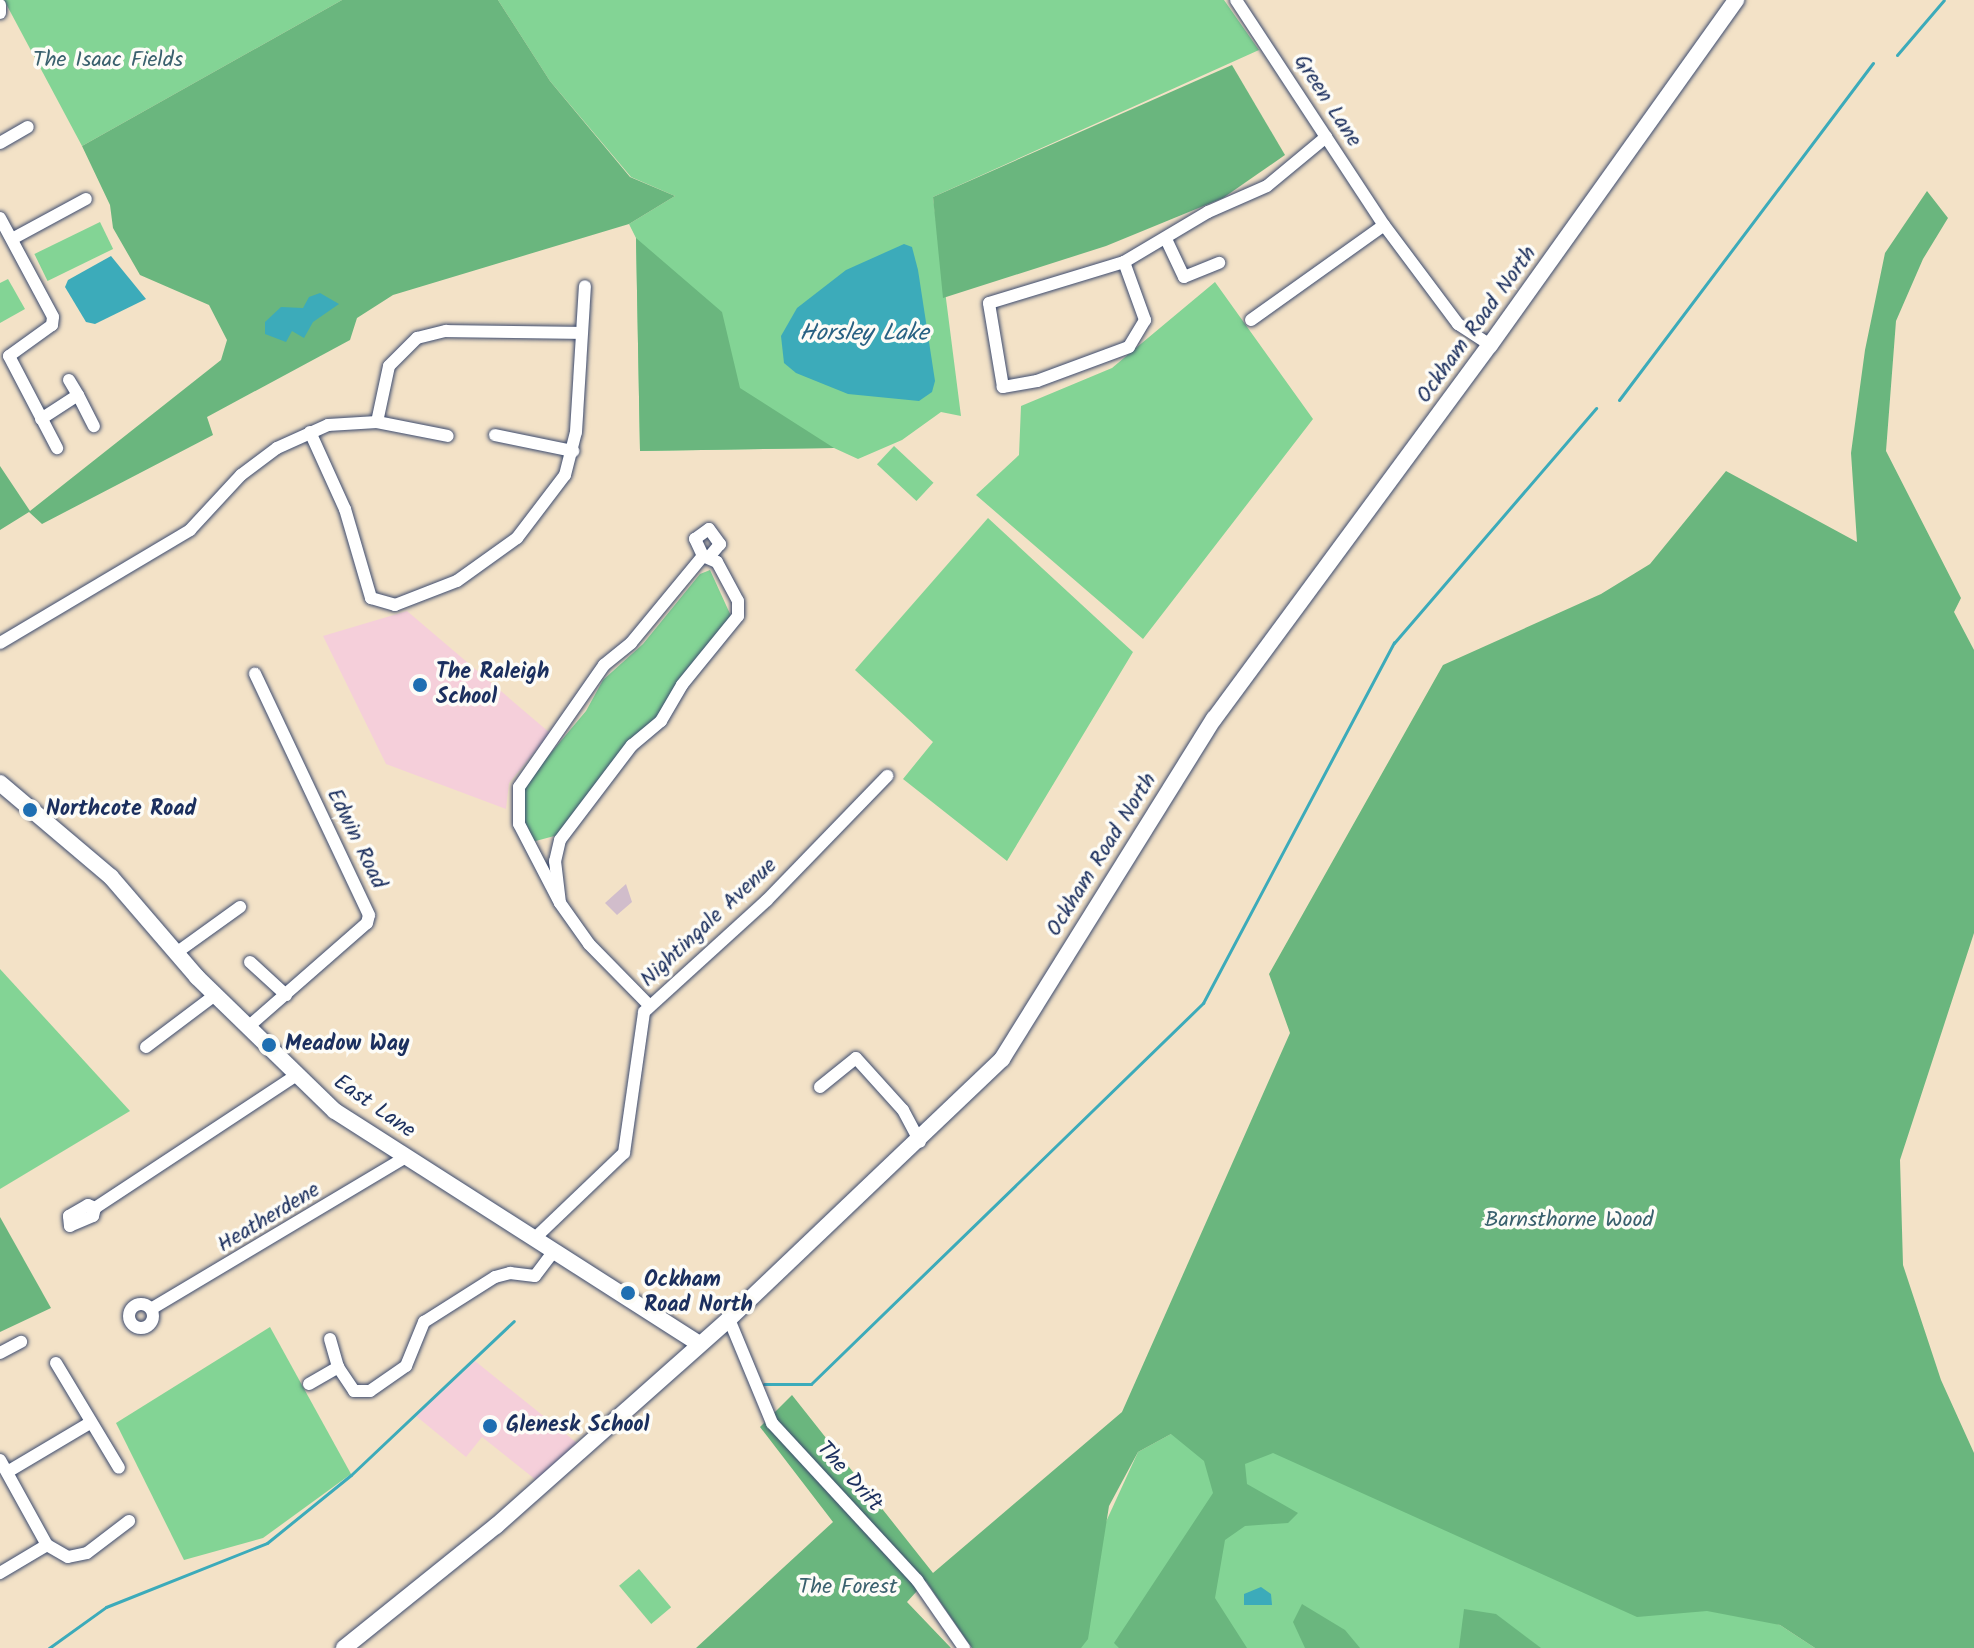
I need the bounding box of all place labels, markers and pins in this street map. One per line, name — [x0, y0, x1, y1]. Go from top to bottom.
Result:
place label: The Raleigh School — [436, 659, 549, 710]
marker: The Raleigh School — [411, 676, 429, 694]
place label: Northcote Road — [46, 797, 196, 823]
marker: Northcote Road — [21, 801, 39, 819]
place label: Meadow Way — [285, 1032, 409, 1058]
marker: Meadow Way — [260, 1036, 278, 1054]
place label: Ockham Road North — [644, 1267, 753, 1318]
marker: Ockham Road North — [619, 1284, 637, 1302]
place label: Glenesk School — [506, 1413, 649, 1439]
marker: Glenesk School — [481, 1417, 499, 1435]

